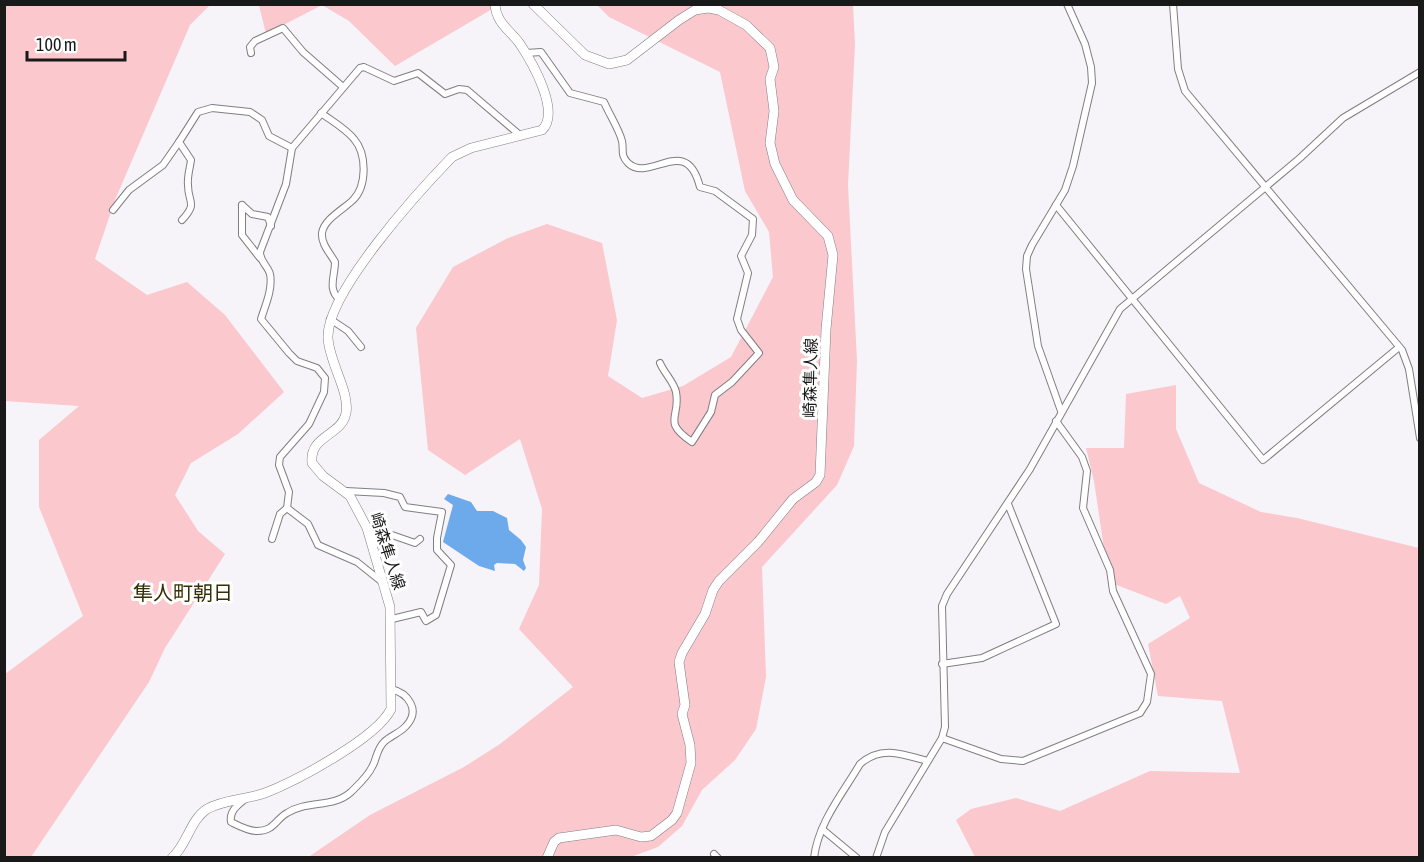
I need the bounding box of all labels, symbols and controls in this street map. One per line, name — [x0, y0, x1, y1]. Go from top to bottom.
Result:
scale bar — [27, 24, 124, 62]
text: 100 m — [36, 34, 77, 55]
street label: 崎森隼人線 — [800, 338, 820, 418]
street label: 崎森隼人線 — [367, 510, 409, 592]
district label: 隼人町朝日 — [133, 581, 233, 604]

